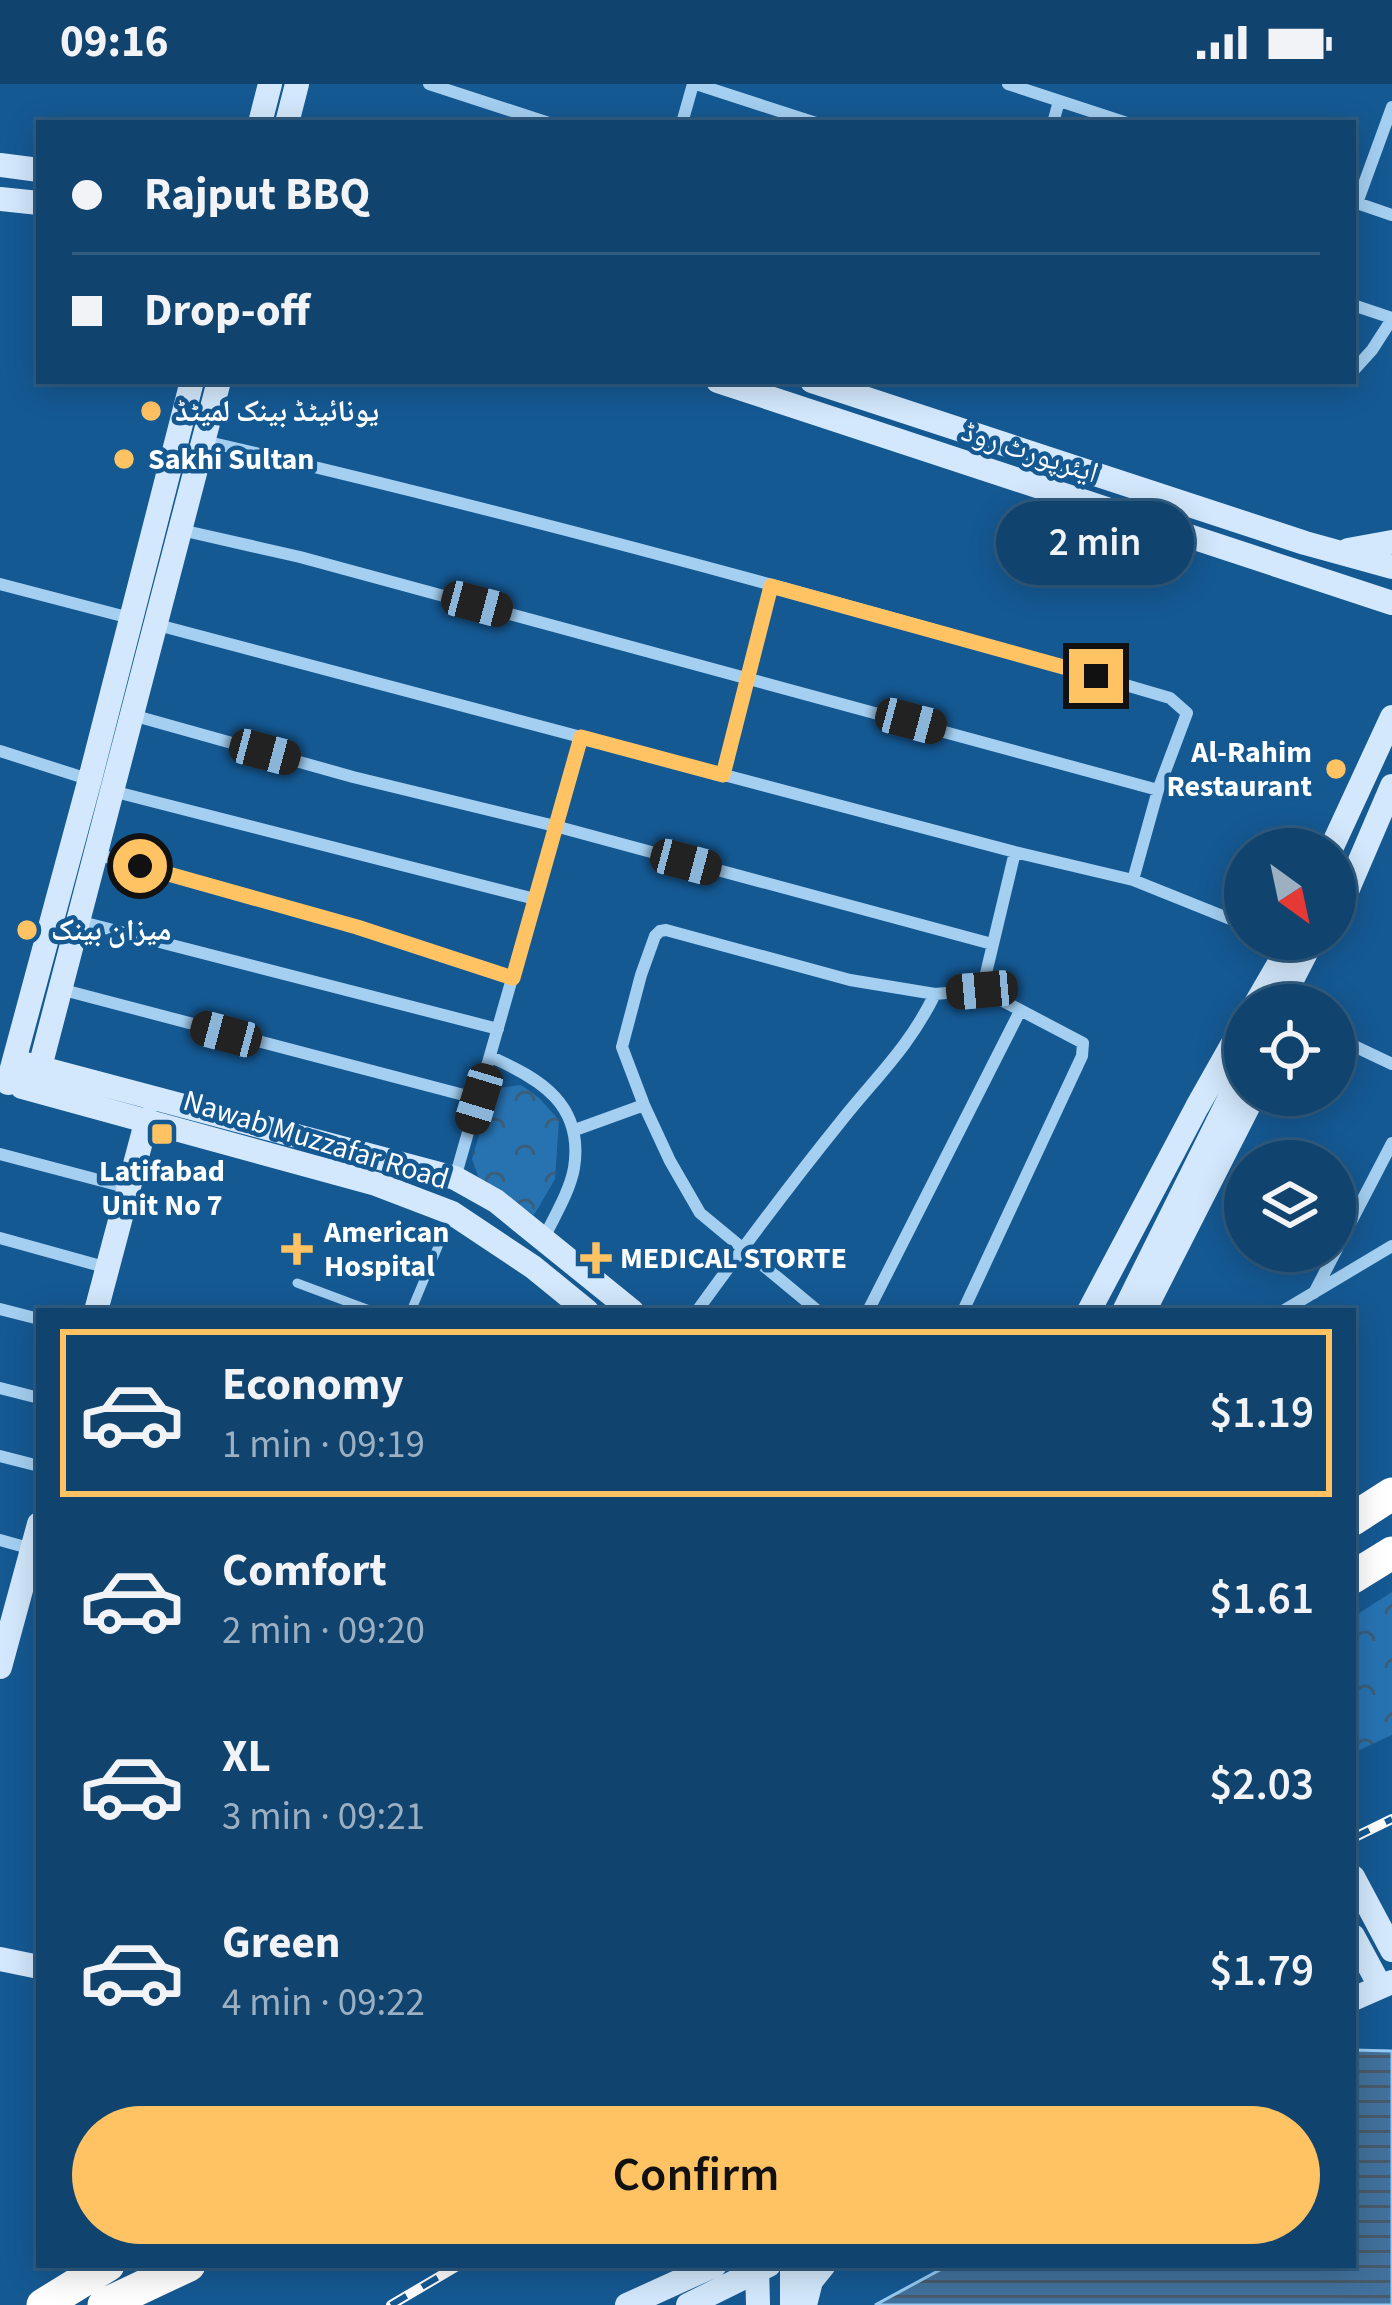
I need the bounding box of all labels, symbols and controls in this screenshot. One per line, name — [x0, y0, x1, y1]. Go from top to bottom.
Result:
text: 09:16 — [60, 10, 169, 74]
text: Rajput BBQ — [144, 163, 370, 227]
text: Drop-off — [144, 279, 310, 343]
place label: یونائیٹڈ بینک لمیٹڈ — [175, 390, 379, 433]
marker: یونائیٹڈ بینک لمیٹڈ — [138, 398, 164, 424]
street label: ایئرپورٹ روڈ — [956, 410, 1104, 494]
place label: Sakhi Sultan — [148, 438, 315, 481]
marker: Sakhi Sultan — [111, 446, 137, 472]
callout: 2 min — [997, 502, 1195, 586]
text: 2 min — [1049, 515, 1141, 571]
car — [438, 577, 516, 631]
route end — [1069, 649, 1123, 703]
car — [872, 694, 950, 748]
car — [226, 725, 304, 779]
place label: Al-Rahim Restaurant — [1166, 731, 1313, 808]
marker: Al-Rahim Restaurant — [1323, 756, 1349, 782]
north arrow — [1224, 828, 1356, 960]
map controls — [1224, 828, 1356, 1272]
car — [647, 835, 725, 889]
route start — [113, 839, 167, 893]
place label: میزان بینک — [51, 909, 171, 952]
marker: میزان بینک — [14, 917, 40, 943]
car — [945, 969, 1019, 1011]
button: locate — [1224, 984, 1356, 1116]
car — [187, 1007, 265, 1061]
car — [451, 1059, 507, 1139]
street label: Nawab Muzzafar Road — [178, 1079, 454, 1201]
marker: Latifabad Unit No 7 — [149, 1121, 175, 1147]
button: layers — [1224, 1140, 1356, 1272]
place label: Latifabad Unit No 7 — [99, 1150, 225, 1227]
place label: American Hospital — [323, 1211, 449, 1288]
marker: American Hospital — [281, 1233, 313, 1265]
place label: MEDICAL STORTE — [620, 1237, 847, 1280]
marker: MEDICAL STORTE — [583, 1245, 609, 1271]
text: Economy — [222, 1353, 404, 1417]
icon: car — [78, 1359, 186, 1467]
text: $1.19 — [1209, 1381, 1314, 1445]
text: 1 min · 09:19 — [222, 1417, 425, 1473]
text: Comfort — [222, 1539, 387, 1603]
icon: car — [78, 1545, 186, 1653]
text: $1.61 — [1209, 1567, 1314, 1631]
text: 2 min · 09:20 — [222, 1603, 425, 1659]
text: XL — [222, 1725, 271, 1789]
icon: car — [78, 1731, 186, 1839]
text: $2.03 — [1209, 1753, 1314, 1817]
text: 3 min · 09:21 — [222, 1789, 425, 1845]
text: Green — [222, 1911, 341, 1975]
icon: car — [78, 1917, 186, 2025]
text: $1.79 — [1209, 1939, 1314, 2003]
text: 4 min · 09:22 — [222, 1975, 425, 2031]
button: Confirm — [72, 2106, 1320, 2244]

